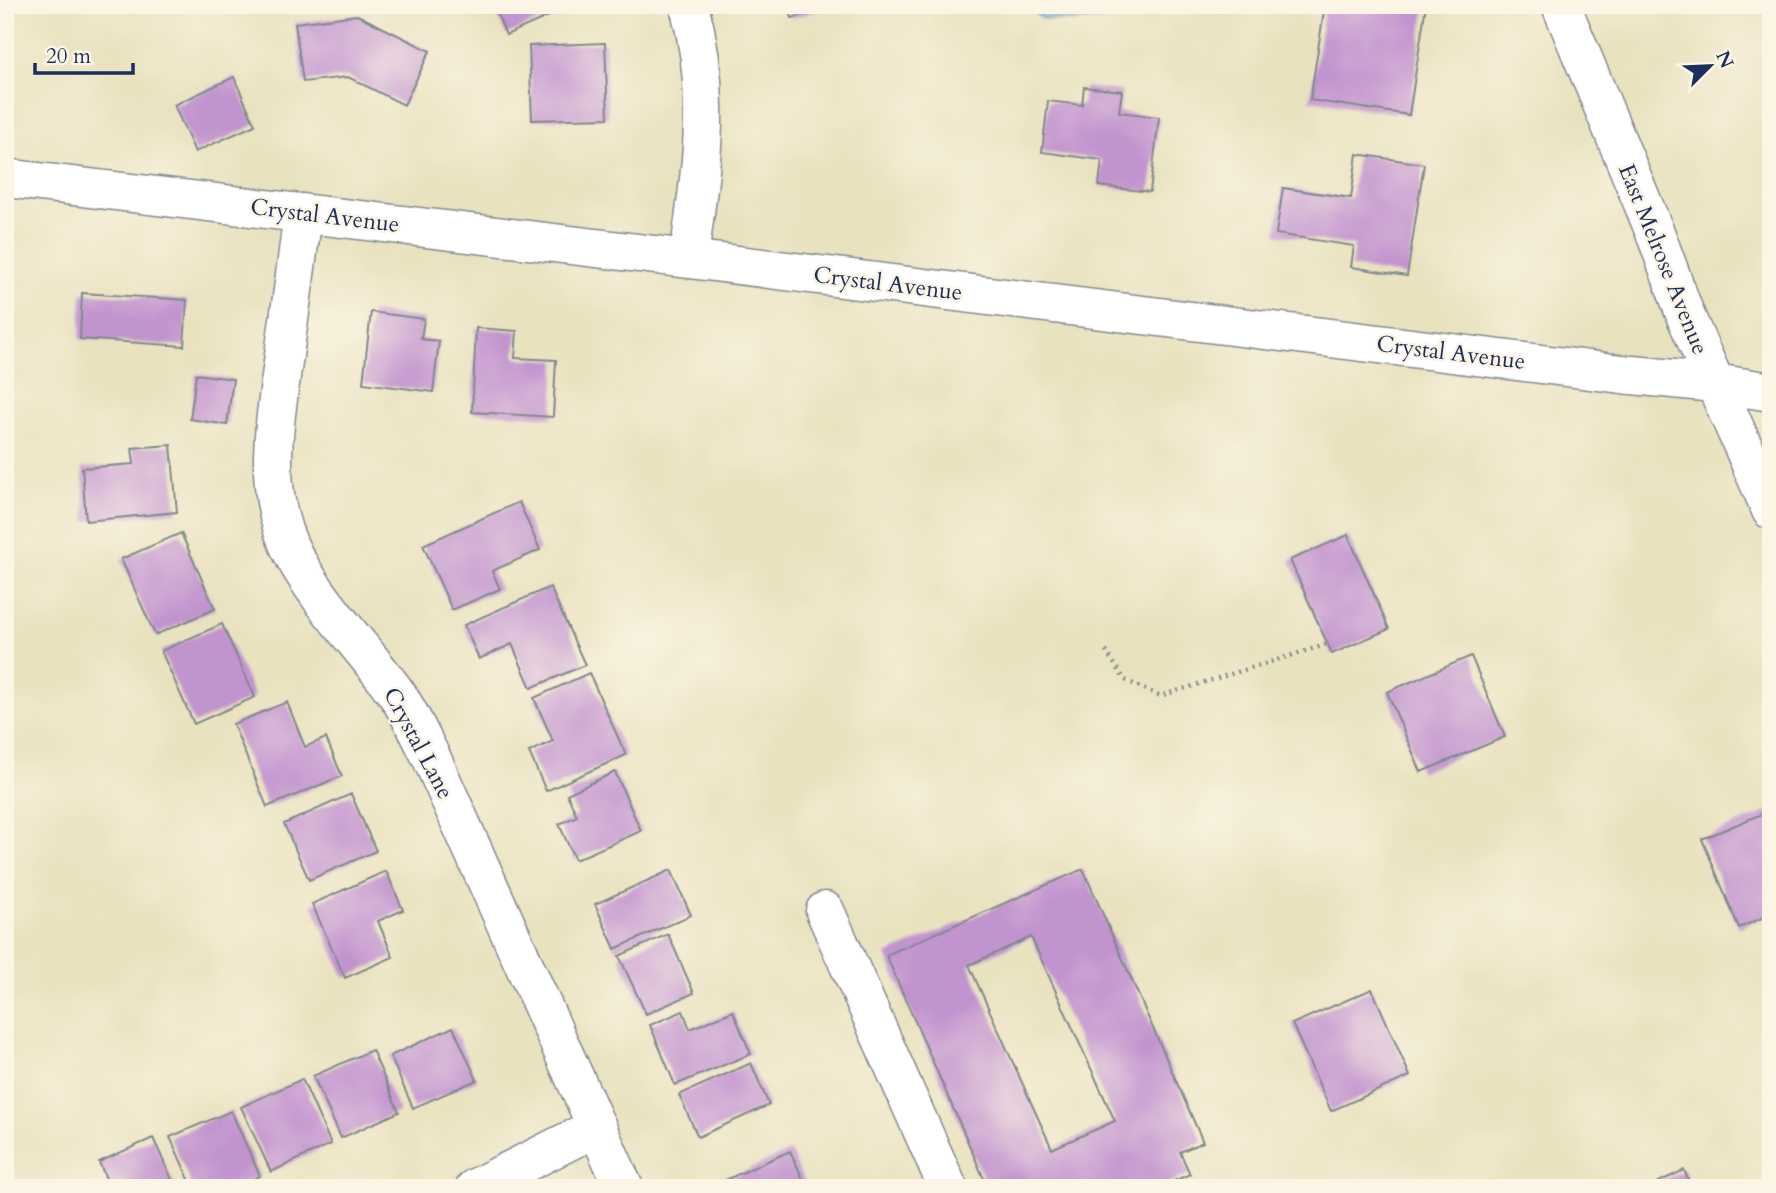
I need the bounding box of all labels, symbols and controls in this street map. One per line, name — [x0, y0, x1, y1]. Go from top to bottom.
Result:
scale bar — [35, 32, 133, 76]
north arrow — [1674, 32, 1744, 102]
text: 20 m — [46, 42, 91, 71]
text: N — [1709, 47, 1740, 73]
street label: East Melrose Avenue — [1611, 159, 1716, 359]
street label: Crystal Avenue — [249, 191, 401, 240]
street label: Crystal Avenue — [812, 259, 964, 308]
street label: Crystal Avenue — [1375, 328, 1527, 377]
street label: Crystal Lane — [376, 682, 461, 805]

